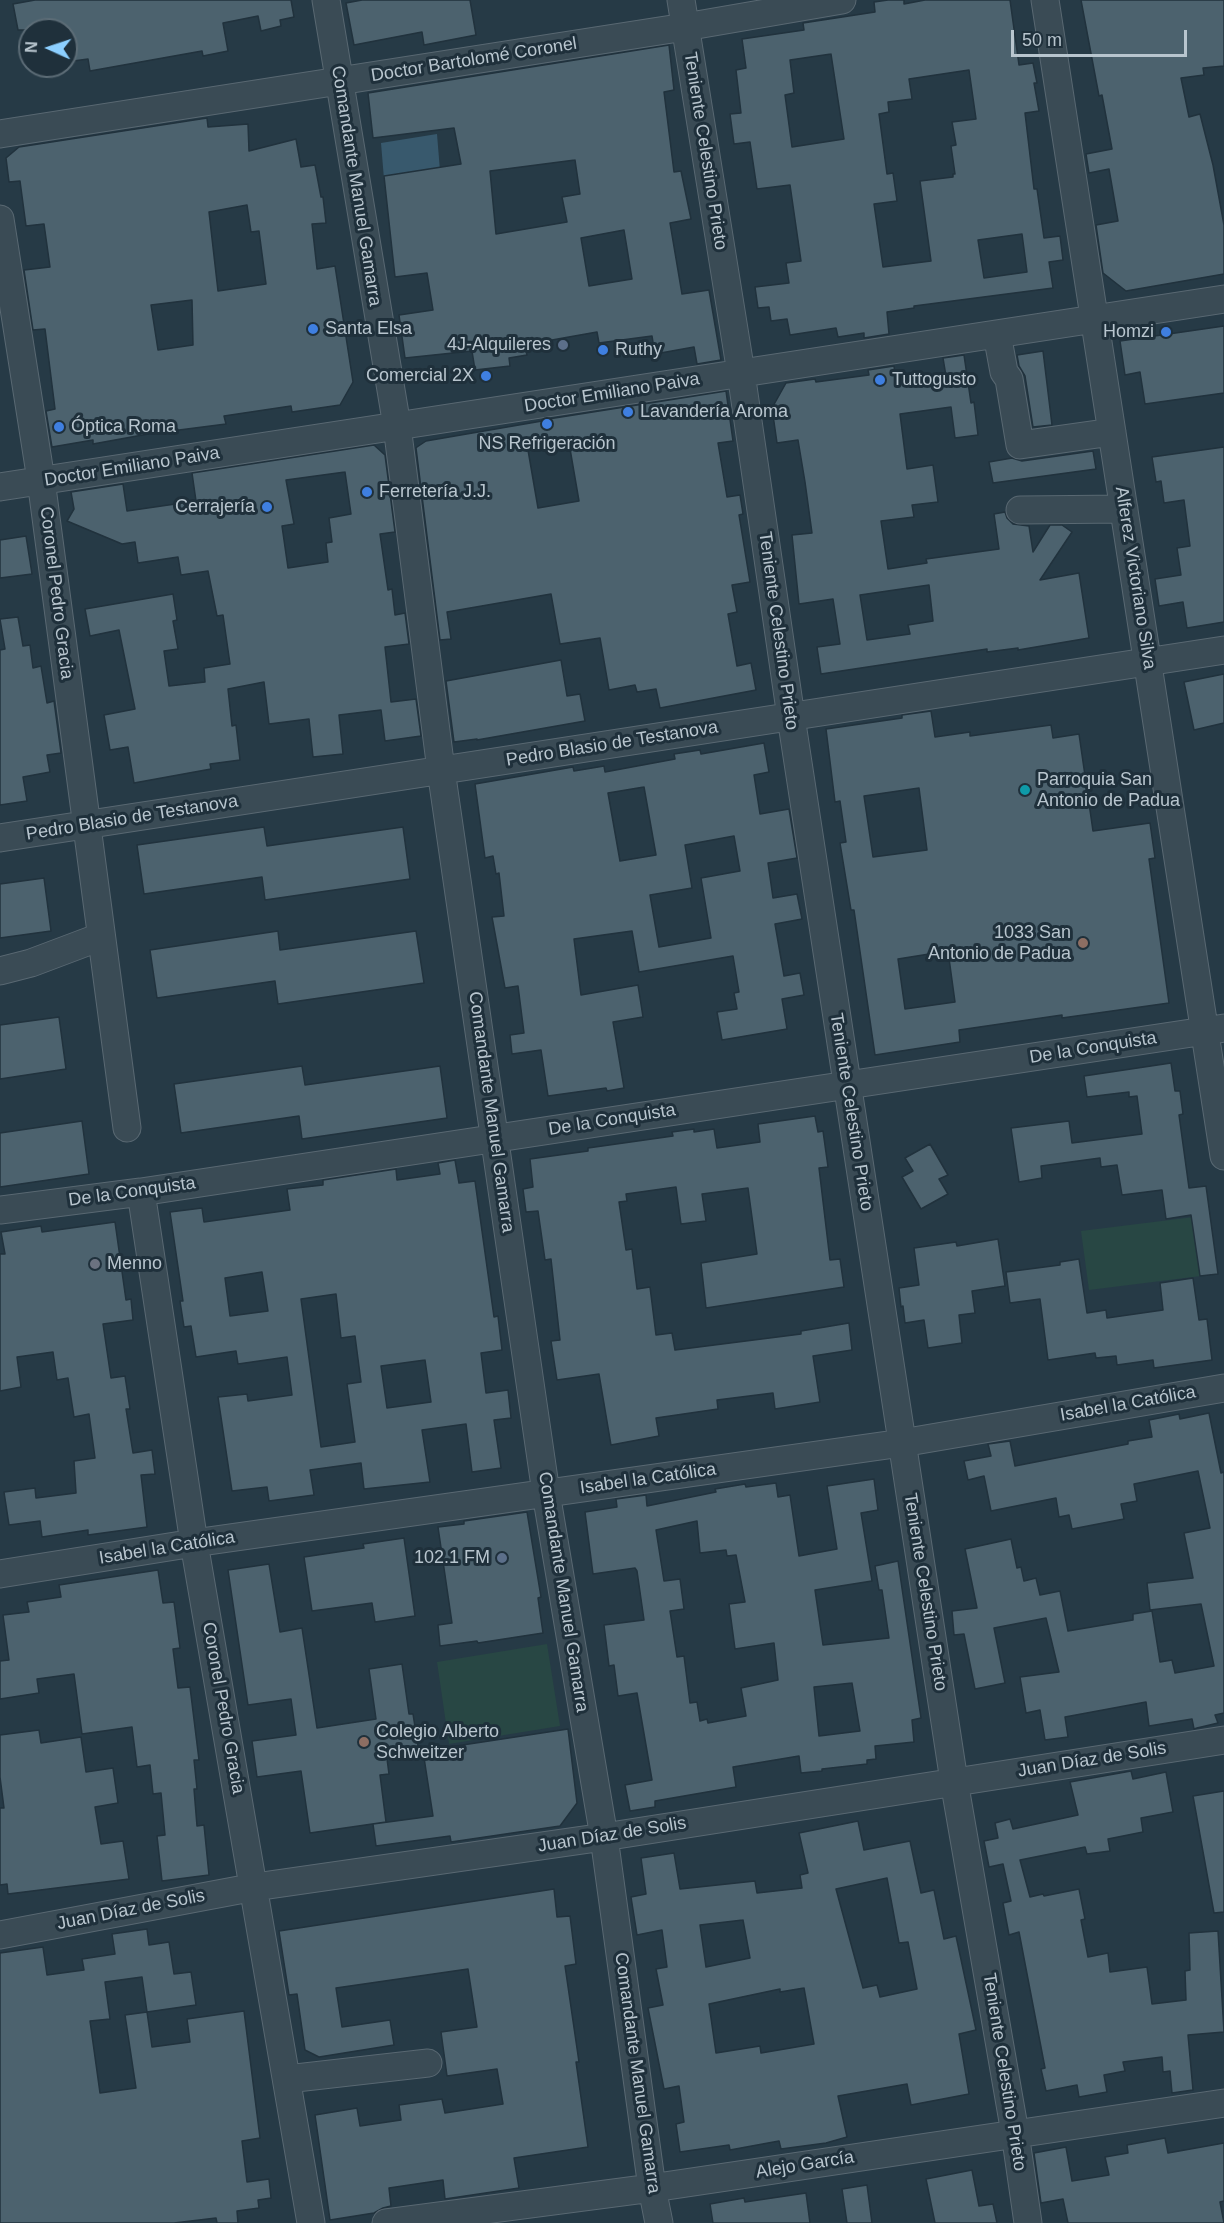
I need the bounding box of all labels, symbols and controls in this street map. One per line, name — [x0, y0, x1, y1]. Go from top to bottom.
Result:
north arrow — [18, 18, 78, 78]
scale bar — [1014, 18, 1190, 56]
text: 50 m — [1022, 30, 1062, 50]
street label: Doctor Bartolomé Coronel — [370, 33, 578, 87]
text: N — [23, 41, 40, 53]
street label: Teniente Celestino Prieto — [679, 50, 731, 252]
street label: Comandante Manuel Gamarra — [326, 64, 386, 308]
place label: Santa Elsa — [325, 318, 412, 340]
place label: Homzi — [1103, 321, 1154, 343]
marker: Santa Elsa — [306, 322, 320, 336]
marker: Homzi — [1159, 325, 1173, 339]
place label: 4J-Alquileres — [447, 334, 551, 356]
marker: 4J-Alquileres — [556, 338, 570, 352]
place label: Ruthy — [615, 339, 662, 361]
marker: Ruthy — [596, 343, 610, 357]
place label: Comercial 2X — [366, 365, 474, 387]
street label: Doctor Emiliano Paiva — [523, 368, 701, 418]
marker: Comercial 2X — [479, 369, 493, 383]
place label: Tuttogusto — [892, 369, 976, 391]
marker: Tuttogusto — [873, 373, 887, 387]
place label: Lavandería Aroma — [640, 401, 788, 423]
marker: Lavandería Aroma — [621, 405, 635, 419]
place label: Óptica Roma — [71, 416, 176, 438]
marker: NS Refrigeración — [540, 417, 554, 431]
marker: Óptica Roma — [52, 420, 66, 434]
place label: NS Refrigeración — [478, 433, 616, 455]
street label: Doctor Emiliano Paiva — [43, 442, 221, 492]
place label: Ferretería J.J. — [379, 481, 491, 503]
marker: Ferretería J.J. — [360, 485, 374, 499]
street label: Alferez Victoriano Silva — [1110, 485, 1160, 671]
place label: Cerrajería — [175, 496, 255, 518]
marker: Cerrajería — [260, 500, 274, 514]
street label: Coronel Pedro Gracia — [35, 505, 77, 681]
street label: Teniente Celestino Prieto — [753, 530, 803, 732]
street label: Pedro Blasio de Testanova — [505, 717, 719, 771]
place label: Parroquia San Antonio de Padua — [1037, 769, 1180, 812]
marker: Parroquia San Antonio de Padua — [1018, 783, 1032, 797]
street label: Pedro Blasio de Testanova — [25, 791, 239, 845]
place label: 1033 San Antonio de Padua — [928, 922, 1071, 964]
marker: 1033 San Antonio de Padua — [1076, 936, 1090, 950]
street label: Comandante Manuel Gamarra — [463, 990, 519, 1234]
street label: Teniente Celestino Prieto — [825, 1011, 877, 1213]
street label: De la Conquista — [1028, 1027, 1158, 1069]
street label: De la Conquista — [547, 1099, 677, 1141]
street label: De la Conquista — [67, 1172, 197, 1212]
place label: Menno — [107, 1253, 162, 1275]
marker: Menno — [88, 1257, 102, 1271]
street label: Isabel la Católica — [1059, 1381, 1197, 1427]
street label: Isabel la Católica — [579, 1459, 717, 1499]
street label: Comandante Manuel Gamarra — [533, 1470, 593, 1714]
street label: Teniente Celestino Prieto — [899, 1491, 951, 1693]
street label: Isabel la Católica — [98, 1527, 236, 1569]
place label: 102.1 FM — [414, 1547, 490, 1569]
marker: 102.1 FM — [495, 1551, 509, 1565]
street label: Coronel Pedro Gracia — [197, 1620, 249, 1796]
place label: Colegio Alberto Schweitzer — [376, 1721, 499, 1764]
marker: Colegio Alberto Schweitzer — [357, 1735, 371, 1749]
street label: Juan Díaz de Solis — [1016, 1738, 1168, 1782]
street label: Juan Díaz de Solis — [536, 1813, 688, 1857]
street label: Juan Díaz de Solis — [55, 1885, 207, 1935]
street label: Comandante Manuel Gamarra — [609, 1951, 665, 2195]
street label: Teniente Celestino Prieto — [978, 1971, 1030, 2173]
street label: Alejo García — [754, 2147, 856, 2183]

